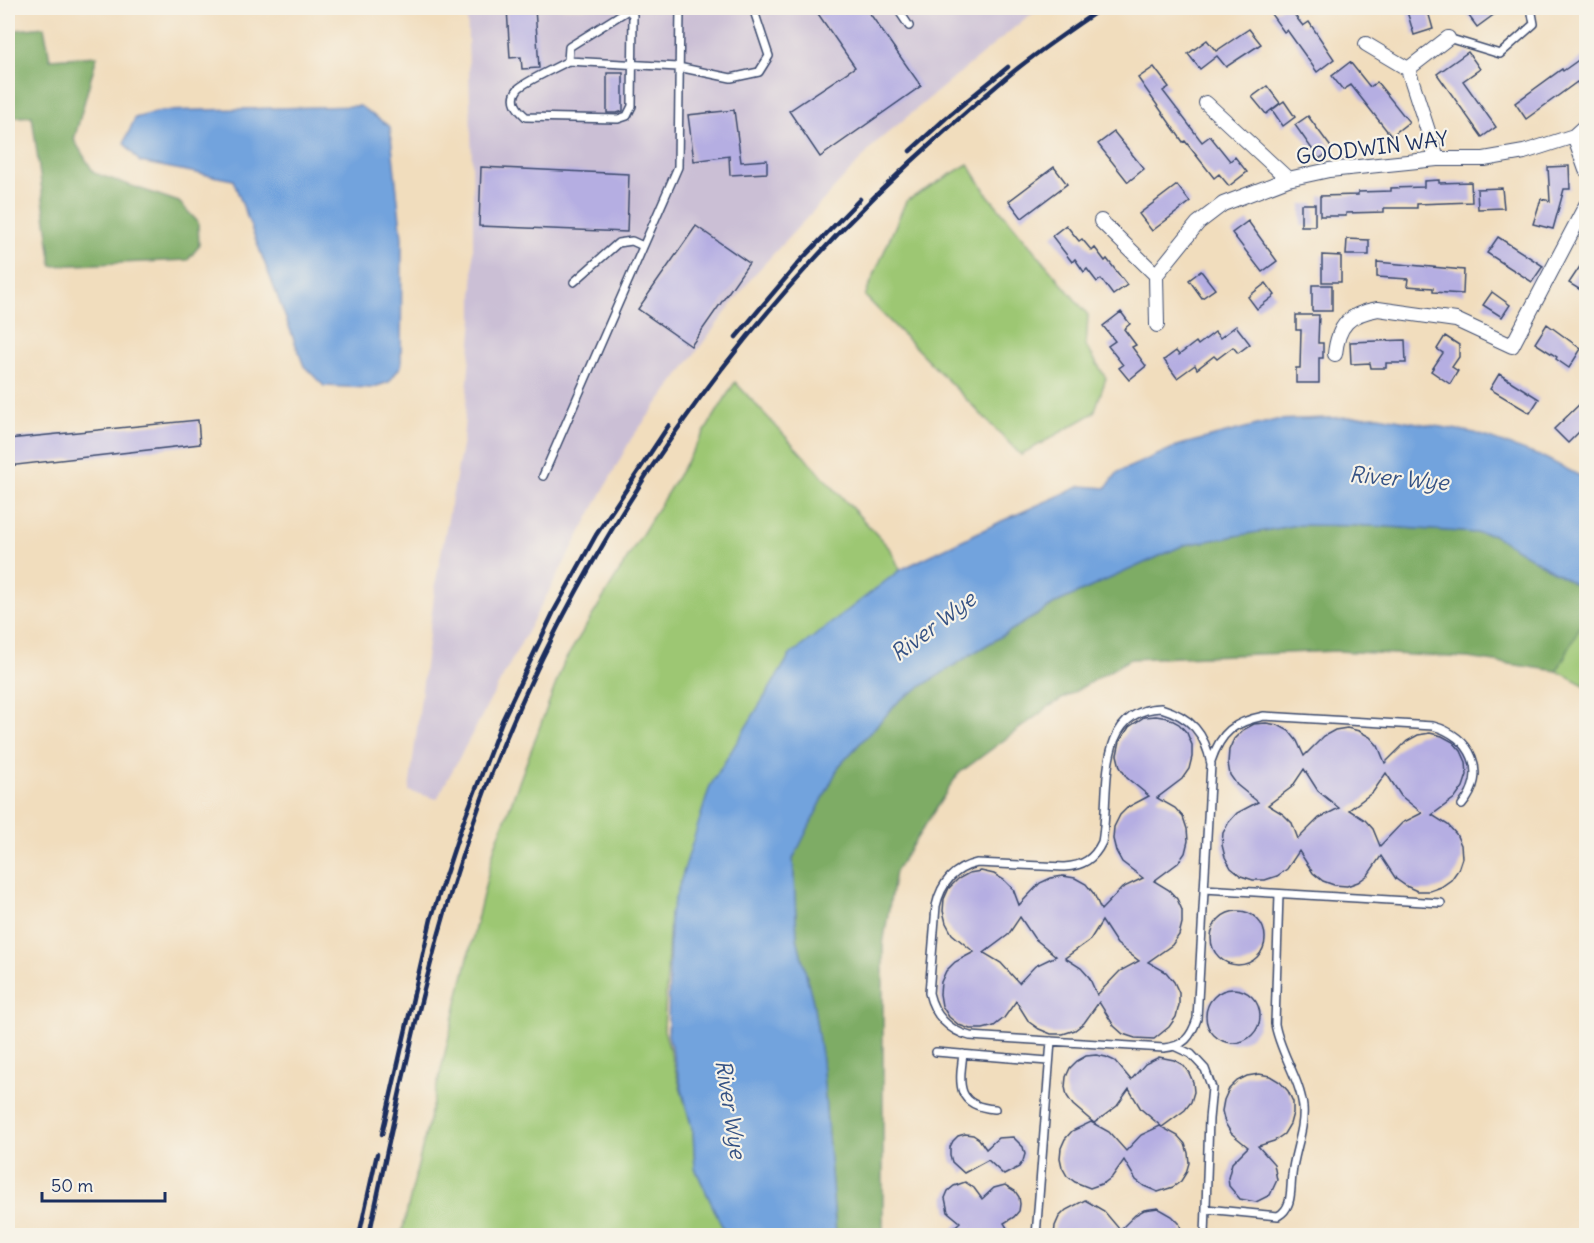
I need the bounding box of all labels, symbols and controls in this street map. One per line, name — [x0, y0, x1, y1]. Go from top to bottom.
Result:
street label: GOODWIN WAY — [1294, 125, 1450, 170]
water label: River Wye — [1348, 460, 1452, 496]
water label: River Wye — [885, 584, 983, 667]
water label: River Wye — [709, 1058, 753, 1162]
scale bar — [42, 1165, 165, 1203]
text: 50 m — [51, 1174, 93, 1197]

